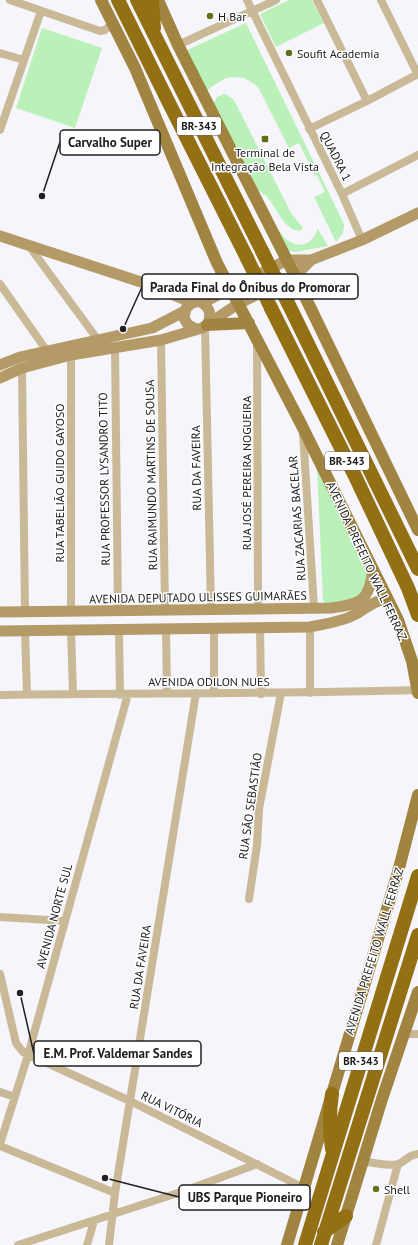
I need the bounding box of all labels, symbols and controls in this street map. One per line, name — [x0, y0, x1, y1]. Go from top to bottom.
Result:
place label: H Bar — [218, 9, 246, 24]
marker: H Bar — [205, 11, 215, 21]
place label: Soufit Academia — [297, 46, 379, 61]
marker: Soufit Academia — [284, 48, 294, 58]
road number: BR-343 — [177, 117, 221, 135]
street label: QUADRA 1 — [317, 129, 355, 183]
callout: Carvalho Super — [60, 130, 160, 155]
text: Carvalho Super — [68, 134, 152, 151]
marker: Terminal de Integração Bela Vista — [260, 134, 270, 144]
place label: Terminal de Integração Bela Vista — [211, 145, 319, 174]
callout: Parada Final do Ônibus do Promorar — [142, 274, 358, 299]
text: Parada Final do Ônibus do Promorar — [150, 279, 350, 296]
street label: RUA RAIMUNDO MARTINS DE SOUSA — [142, 380, 160, 570]
street label: RUA PROFESSOR LYSANDRO TITO — [95, 392, 113, 566]
street label: RUA JOSÉ PEREIRA NOGUEIRA — [239, 396, 254, 550]
street label: RUA TABELIÃO GUIDO GAYOSO — [52, 404, 67, 562]
street label: RUA DA FAVEIRA — [188, 425, 204, 511]
road number: BR-343 — [325, 452, 369, 470]
street label: RUA ZACARIAS BACELAR — [285, 455, 309, 581]
street label: AVENIDA PREFEITO WALL FERRAZ — [323, 479, 411, 643]
street label: AVENIDA DEPUTADO ULISSES GUIMARÃES — [89, 588, 307, 606]
street label: AVENIDA ODILON NUES — [148, 674, 270, 689]
street label: RUA SÃO SEBASTIÃO — [235, 752, 265, 860]
street label: AVENIDA NORTE SUL — [33, 862, 75, 970]
street label: AVENIDA PREFEITO WALL FERRAZ — [341, 865, 407, 1036]
street label: RUA DA FAVEIRA — [126, 924, 154, 1010]
callout: E.M. Prof. Valdemar Sandes — [34, 1041, 201, 1066]
text: E.M. Prof. Valdemar Sandes — [44, 1045, 193, 1062]
road number: BR-343 — [339, 1052, 383, 1070]
street label: RUA VITÓRIA — [139, 1088, 205, 1130]
place label: Shell — [384, 1182, 411, 1197]
marker: Shell — [371, 1184, 381, 1194]
callout: UBS Parque Pioneiro — [179, 1185, 310, 1210]
text: UBS Parque Pioneiro — [188, 1189, 302, 1206]

